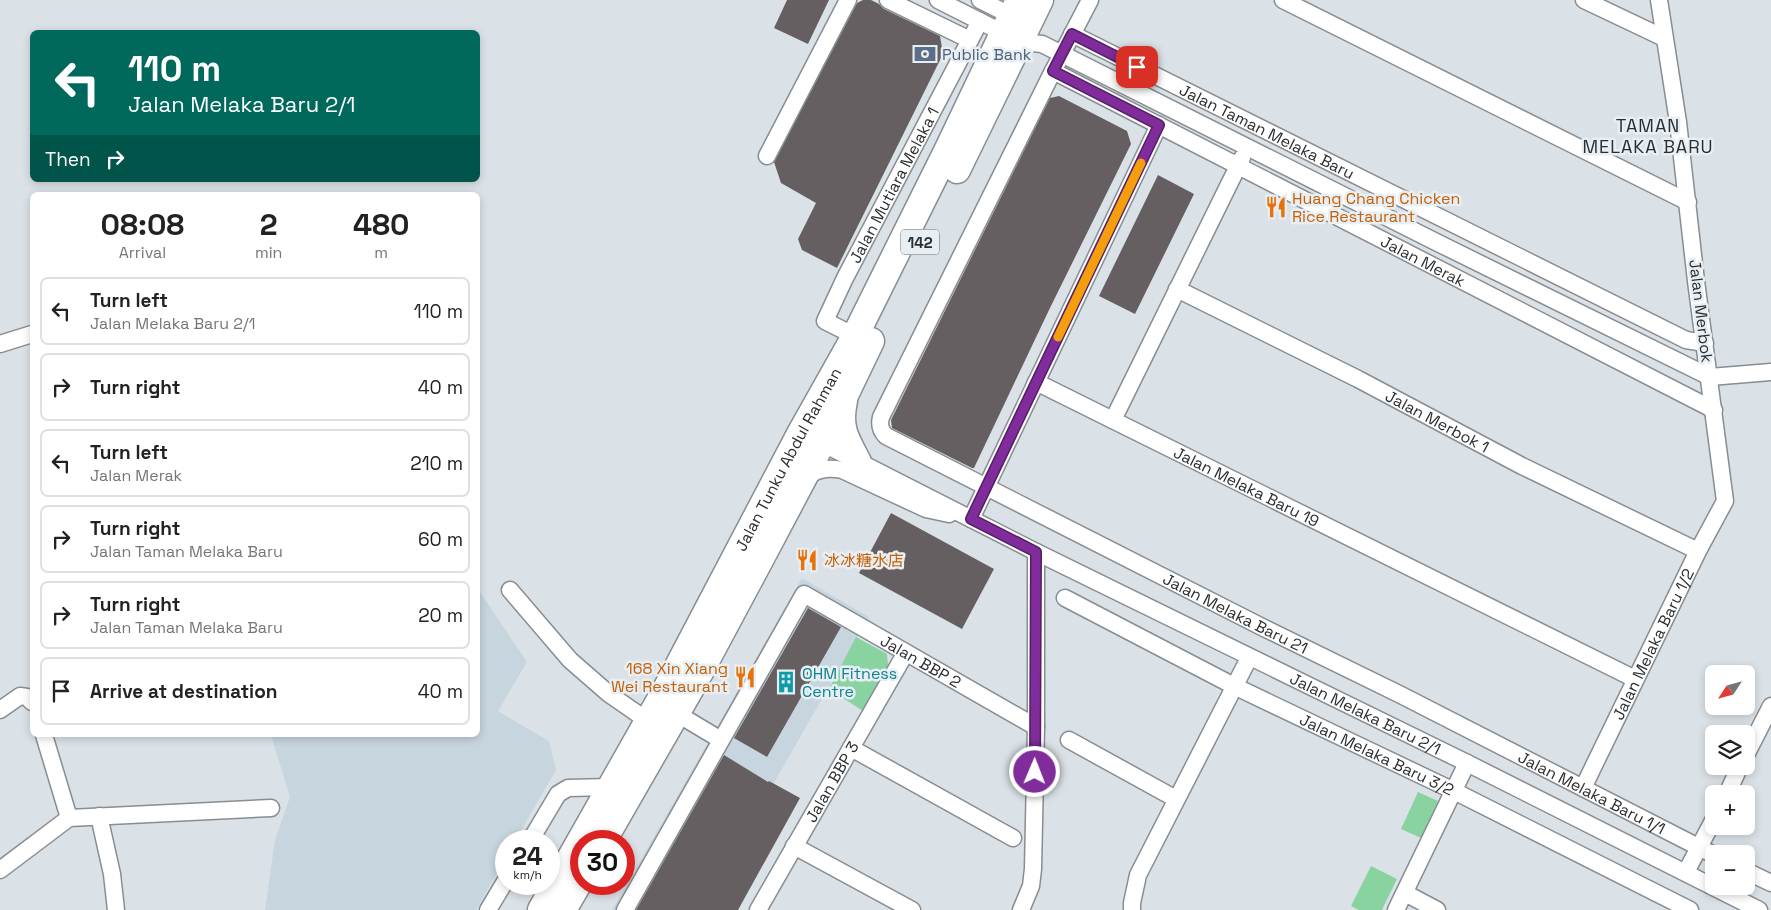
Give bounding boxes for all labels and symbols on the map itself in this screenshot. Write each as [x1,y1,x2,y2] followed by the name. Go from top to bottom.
[912,41,938,67] bank icon: Public Bank
[942,44,1032,65] place label: Public Bank
[1116,46,1158,88] pin
[1176,79,1358,184] street label: Jalan Taman Melaka Baru
[844,103,943,267] street label: Jalan Mutiara Melaka 1
[1582,114,1714,158] district label: TAMAN MELAKA BARU
[1292,188,1460,227] place label: Huang Chang Chicken Rice Restaurant
[1263,194,1289,220] restaurant icon: Huang Chang Chicken Rice Restaurant
[901,230,939,254] road number: 142
[1377,230,1469,291] street label: Jalan Merak
[1684,258,1718,364] street label: Jalan Merbok
[730,364,846,555] street label: Jalan Tunku Abdul Rahman
[1382,385,1493,457] street label: Jalan Merbok 1
[1170,441,1323,531] street label: Jalan Melaka Baru 19
[794,547,820,573] restaurant icon: 冰冰糖水店
[824,550,904,571] place label: 冰冰糖水店
[1607,565,1698,723] street label: Jalan Melaka Baru 1/2
[1159,568,1311,658] street label: Jalan Melaka Baru 21
[877,630,965,693] street label: Jalan BBP 2
[611,658,728,697] place label: 168 Xin Xiang Wei Restaurant
[802,663,897,702] place label: OHM Fitness Centre
[732,664,758,690] restaurant icon: 168 Xin Xiang Wei Restaurant
[1705,665,1755,715] north arrow
[1287,667,1445,759] street label: Jalan Melaka Baru 2/1
[773,669,799,695] building icon: OHM Fitness Centre
[1296,708,1458,800] street label: Jalan Melaka Baru 3/2
[800,737,863,826] street label: Jalan BBP 3
[1008,745,1060,797] position arrow
[1515,746,1669,839] street label: Jalan Melaka Baru 1/1
[570,830,635,895] speed limit sign: 30

